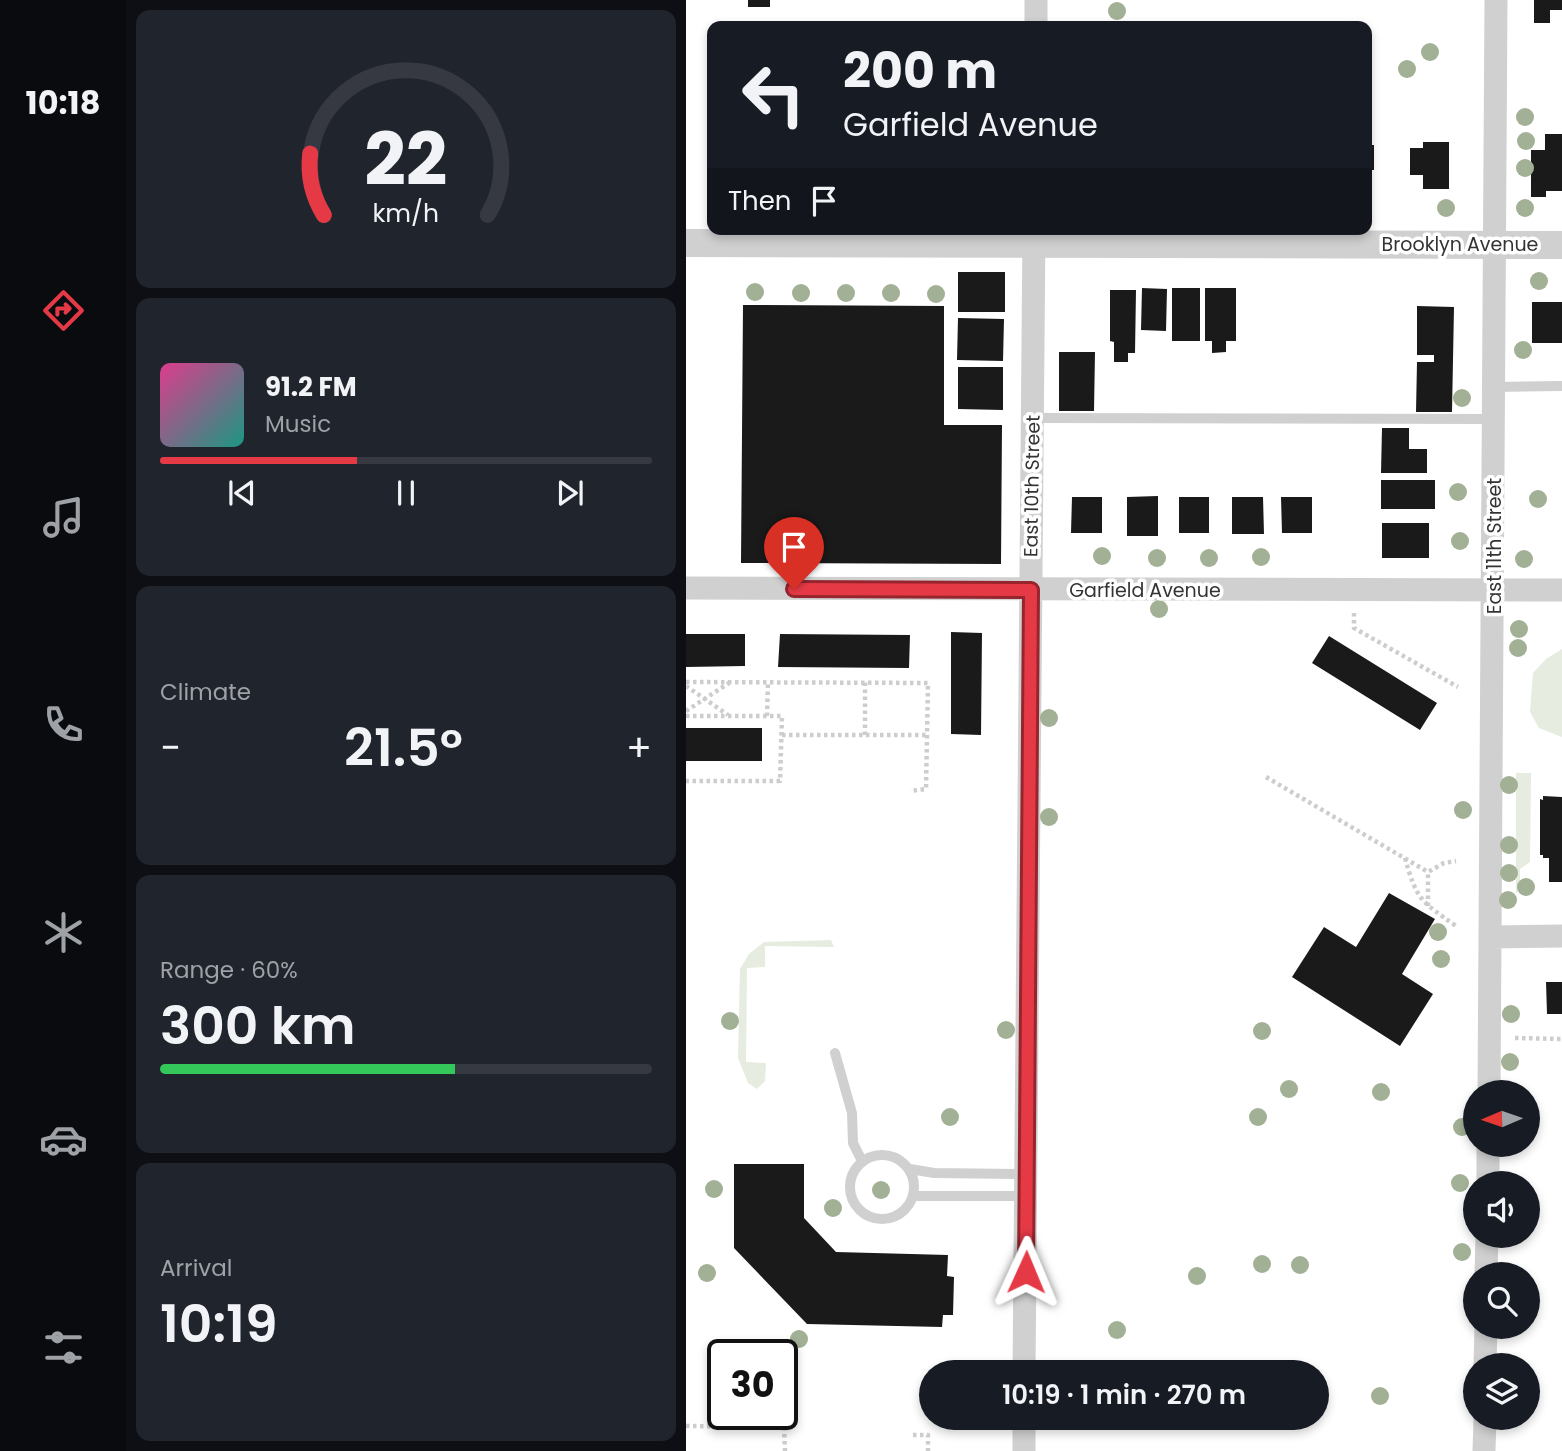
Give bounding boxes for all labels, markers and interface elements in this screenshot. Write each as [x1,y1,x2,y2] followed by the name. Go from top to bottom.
[843,37,997,105] text: 200 m
[728,49,819,140] icon: left
[26,80,100,125] text: 10:18
[843,102,1098,147] text: Garfield Avenue
[364,109,448,210] text: 22
[805,182,843,220] icon: arrive
[728,183,791,219] text: Then
[373,196,439,231] text: km/h
[1382,231,1538,258] street label: Brooklyn Avenue
[39,286,88,335] icon: directions
[265,369,357,405] text: 91.2 FM
[265,408,331,440] text: Music
[1017,415,1047,557] street label: East 10th Street
[223,474,261,512] icon: previous
[387,474,425,512] icon: pause
[551,474,589,512] icon: next
[1481,478,1508,614] street label: East 11th Street
[39,493,88,542] icon: music
[764,517,824,589] pin
[775,528,813,566] icon: arrive
[1069,577,1221,604] street label: Garfield Avenue
[160,676,251,708] text: Climate
[39,700,88,749] icon: phone
[344,711,463,784] text: 21.5°
[160,721,181,774] text: −
[626,721,652,774] text: +
[39,908,88,957] icon: climate
[160,954,298,986] text: Range · 60%
[160,989,356,1062] text: 300 km
[1463,1080,1540,1157] north arrow
[1463,1080,1540,1430] map controls
[39,1115,88,1164] icon: car
[1463,1171,1540,1248] button: sound
[989,1235,1063,1309] position arrow
[160,1252,232,1284] text: Arrival
[1463,1262,1540,1339] button: search
[160,1287,277,1360] text: 10:19
[39,1323,88,1372] icon: filters
[707,1339,798,1430] speed limit sign: 30
[1463,1353,1540,1430] button: layers
[1002,1377,1246,1413] text: 10:19 · 1 min · 270 m

